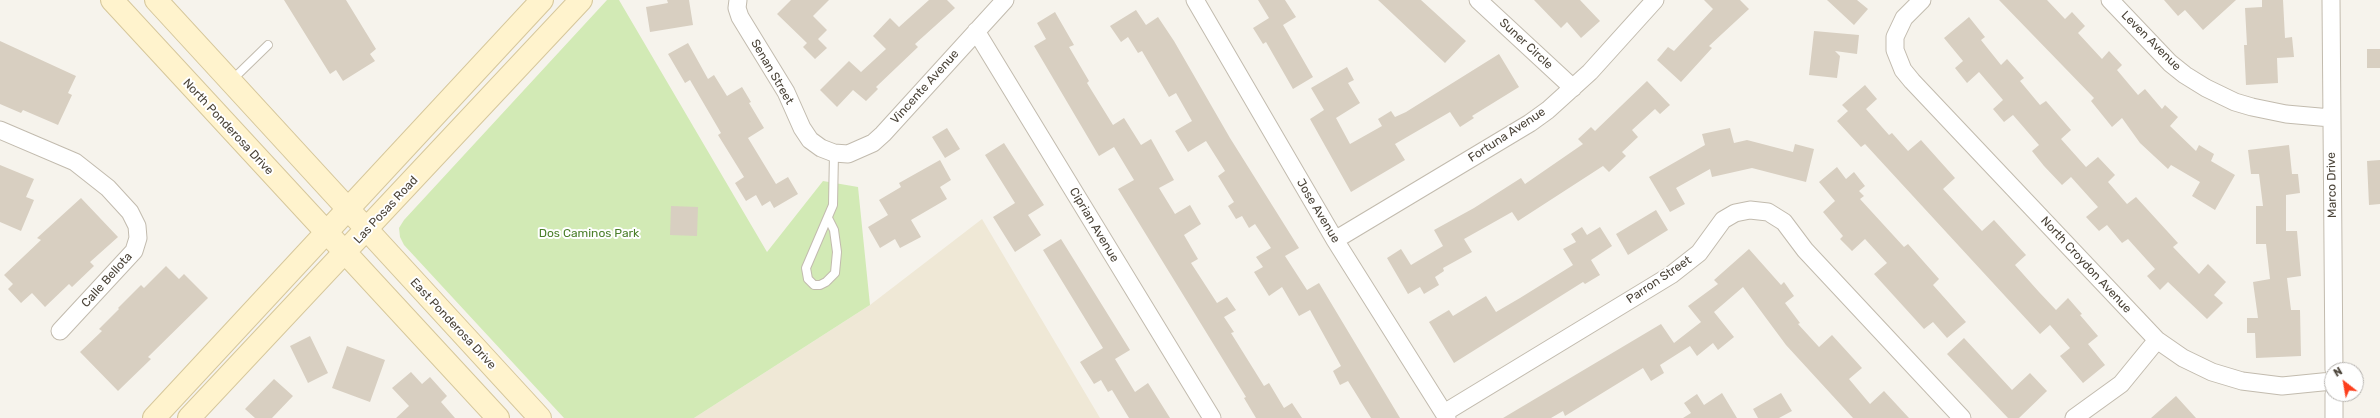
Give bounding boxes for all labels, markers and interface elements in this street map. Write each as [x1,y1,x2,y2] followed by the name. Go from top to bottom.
[2118,8,2184,74] street label: Leven Avenue
[1496,16,1556,72] street label: Suner Circle
[748,37,796,107] street label: Senan Street
[888,47,962,127] street label: Vincente Avenue
[180,76,276,178] street label: North Ponderosa Drive
[1466,105,1548,165] street label: Fortuna Avenue
[2324,152,2340,218] street label: Marco Drive
[351,173,421,247] street label: Las Posas Road
[1293,176,1343,246] street label: Jose Avenue
[1066,185,1122,265] street label: Ciprian Avenue
[2038,214,2134,316] street label: North Croydon Avenue
[539,227,639,241] park label: Dos Caminos Park
[79,250,135,310] street label: Calle Bellota
[1624,253,1694,307] street label: Parron Street
[407,276,499,372] street label: East Ponderosa Drive
[2324,362,2364,402] north arrow
[2331,365,2345,380] text: N

